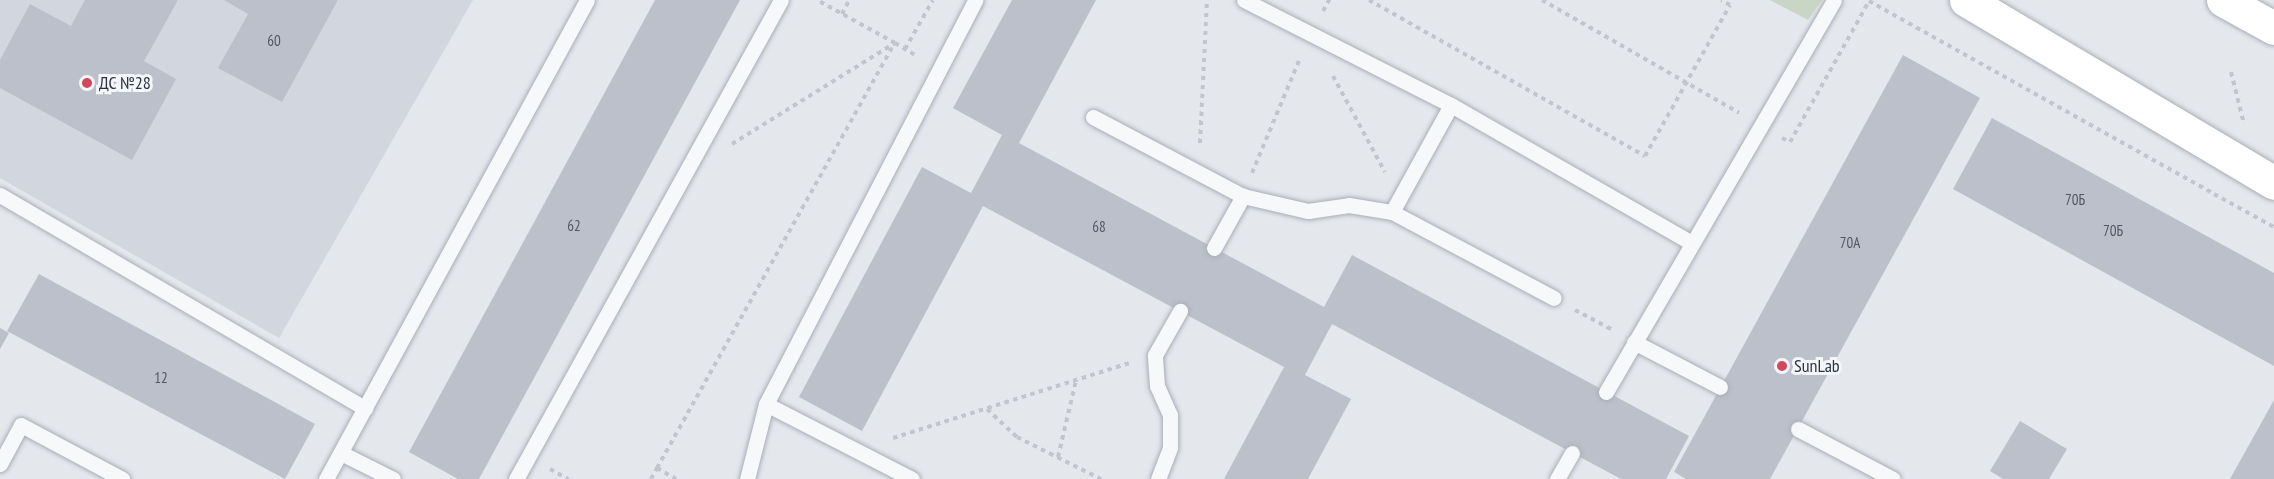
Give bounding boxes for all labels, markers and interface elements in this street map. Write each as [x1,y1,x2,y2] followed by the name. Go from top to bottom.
[267,32,281,50] house number: 60
[99,72,152,94] place label: ДС №28
[80,76,94,90] marker: ДС №28
[2065,191,2085,209] house number: 70Б
[567,217,581,235] house number: 62
[1092,218,1106,236] house number: 68
[2103,222,2123,240] house number: 70Б
[1840,234,1860,252] house number: 70А
[1794,355,1840,377] place label: SunLab
[1775,359,1789,373] marker: SunLab
[154,369,168,387] house number: 12

